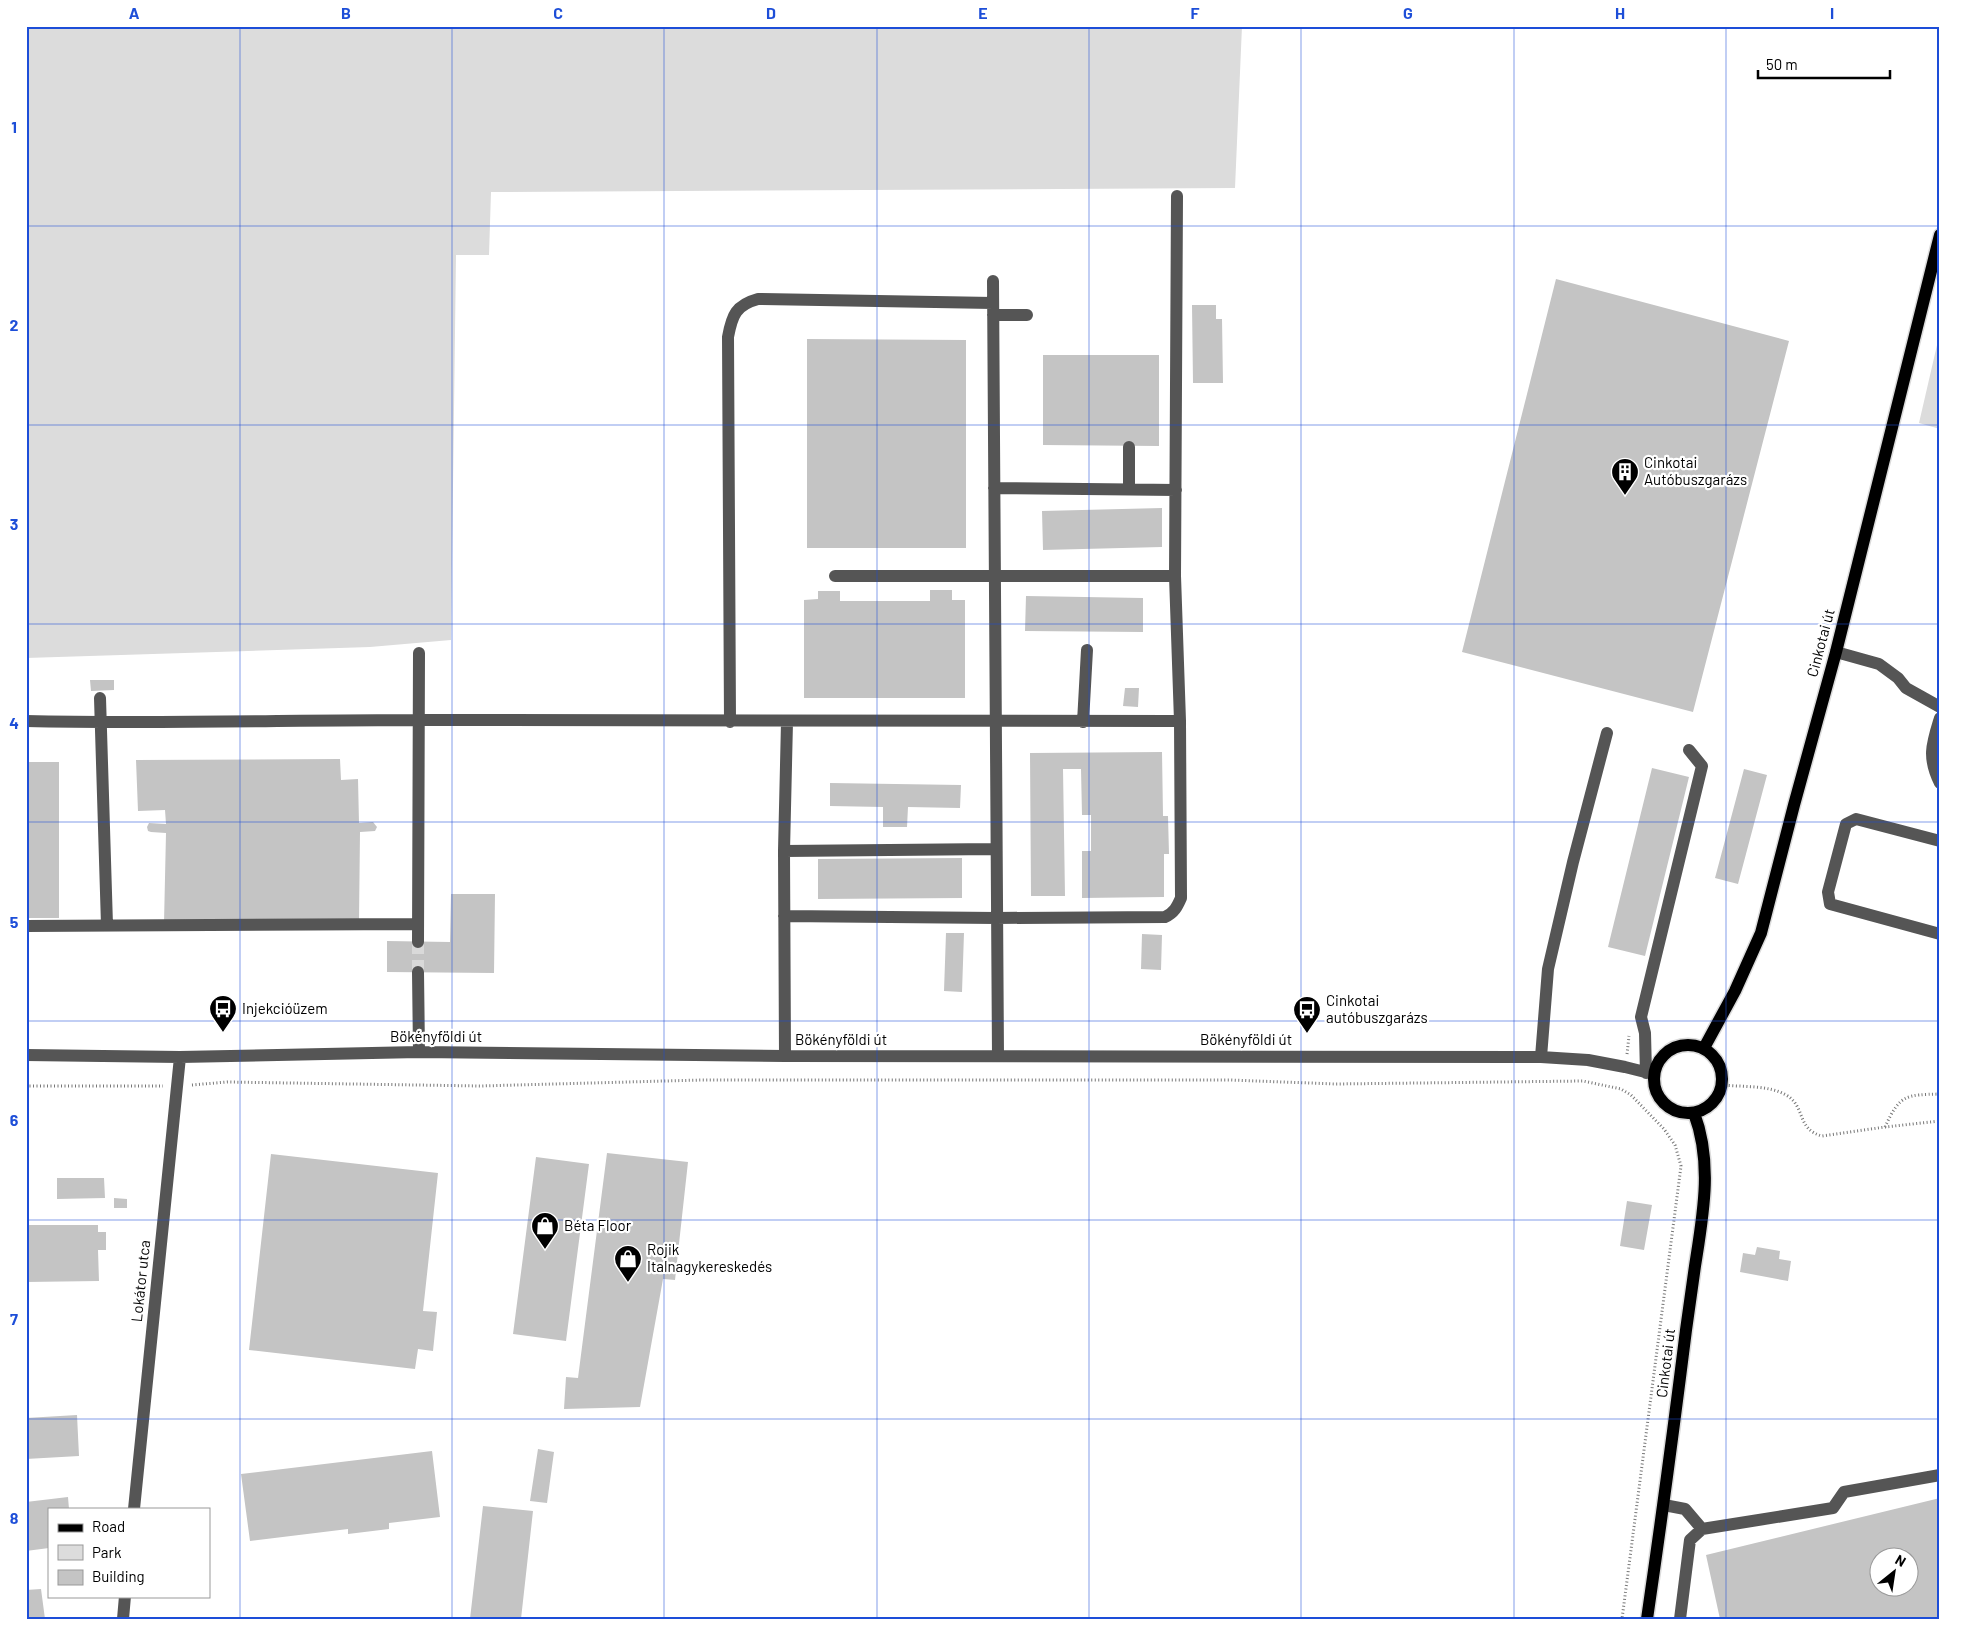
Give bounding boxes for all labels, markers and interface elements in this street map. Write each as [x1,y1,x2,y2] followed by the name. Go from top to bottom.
[129,3,140,22] text: A
[341,3,351,22] text: B
[553,3,563,22] text: C
[766,3,776,22] text: D
[978,3,988,22] text: E
[1191,3,1200,22] text: F
[1403,3,1413,22] text: G
[1615,3,1625,22] text: H
[1830,3,1834,22] text: I
[1758,48,1891,80] scale bar
[1766,55,1798,73] text: 50 m
[11,117,17,136] text: 1
[10,315,19,334] text: 2
[1644,453,1747,488] place label: Cinkotai Autóbuszgarázs
[1610,457,1640,496] building icon: Cinkotai Autóbuszgarázs
[10,514,18,533] text: 3
[1802,607,1838,679] street label: Cinkotai út
[9,713,19,732] text: 4
[10,912,19,931] text: 5
[1326,991,1428,1026] place label: Cinkotai autóbuszgarázs
[208,994,238,1033] bus stop icon: Injekcióüzem
[1292,995,1322,1034] bus stop icon: Cinkotai autóbuszgarázs
[242,999,328,1017] place label: Injekcióüzem
[390,1027,482,1045] street label: Bökényföldi út
[795,1030,887,1048] street label: Bökényföldi út
[1200,1030,1292,1048] street label: Bökényföldi út
[10,1110,19,1129] text: 6
[530,1211,560,1250] shop icon: Béta Floor
[564,1216,632,1234] place label: Béta Floor
[127,1239,153,1323] street label: Lokátor utca
[647,1240,772,1275] place label: Rojik Italnagykereskedés
[613,1244,643,1283] shop icon: Rojik Italnagykereskedés
[10,1309,18,1328] text: 7
[1652,1327,1678,1399] street label: Cinkotai út
[10,1508,19,1527] text: 8
[48,1508,210,1598] legend
[92,1517,125,1535] text: Road
[92,1543,122,1561] text: Park
[1868,1548,1918,1598] north arrow
[1892,1551,1909,1570] text: N
[92,1567,145,1585] text: Building

